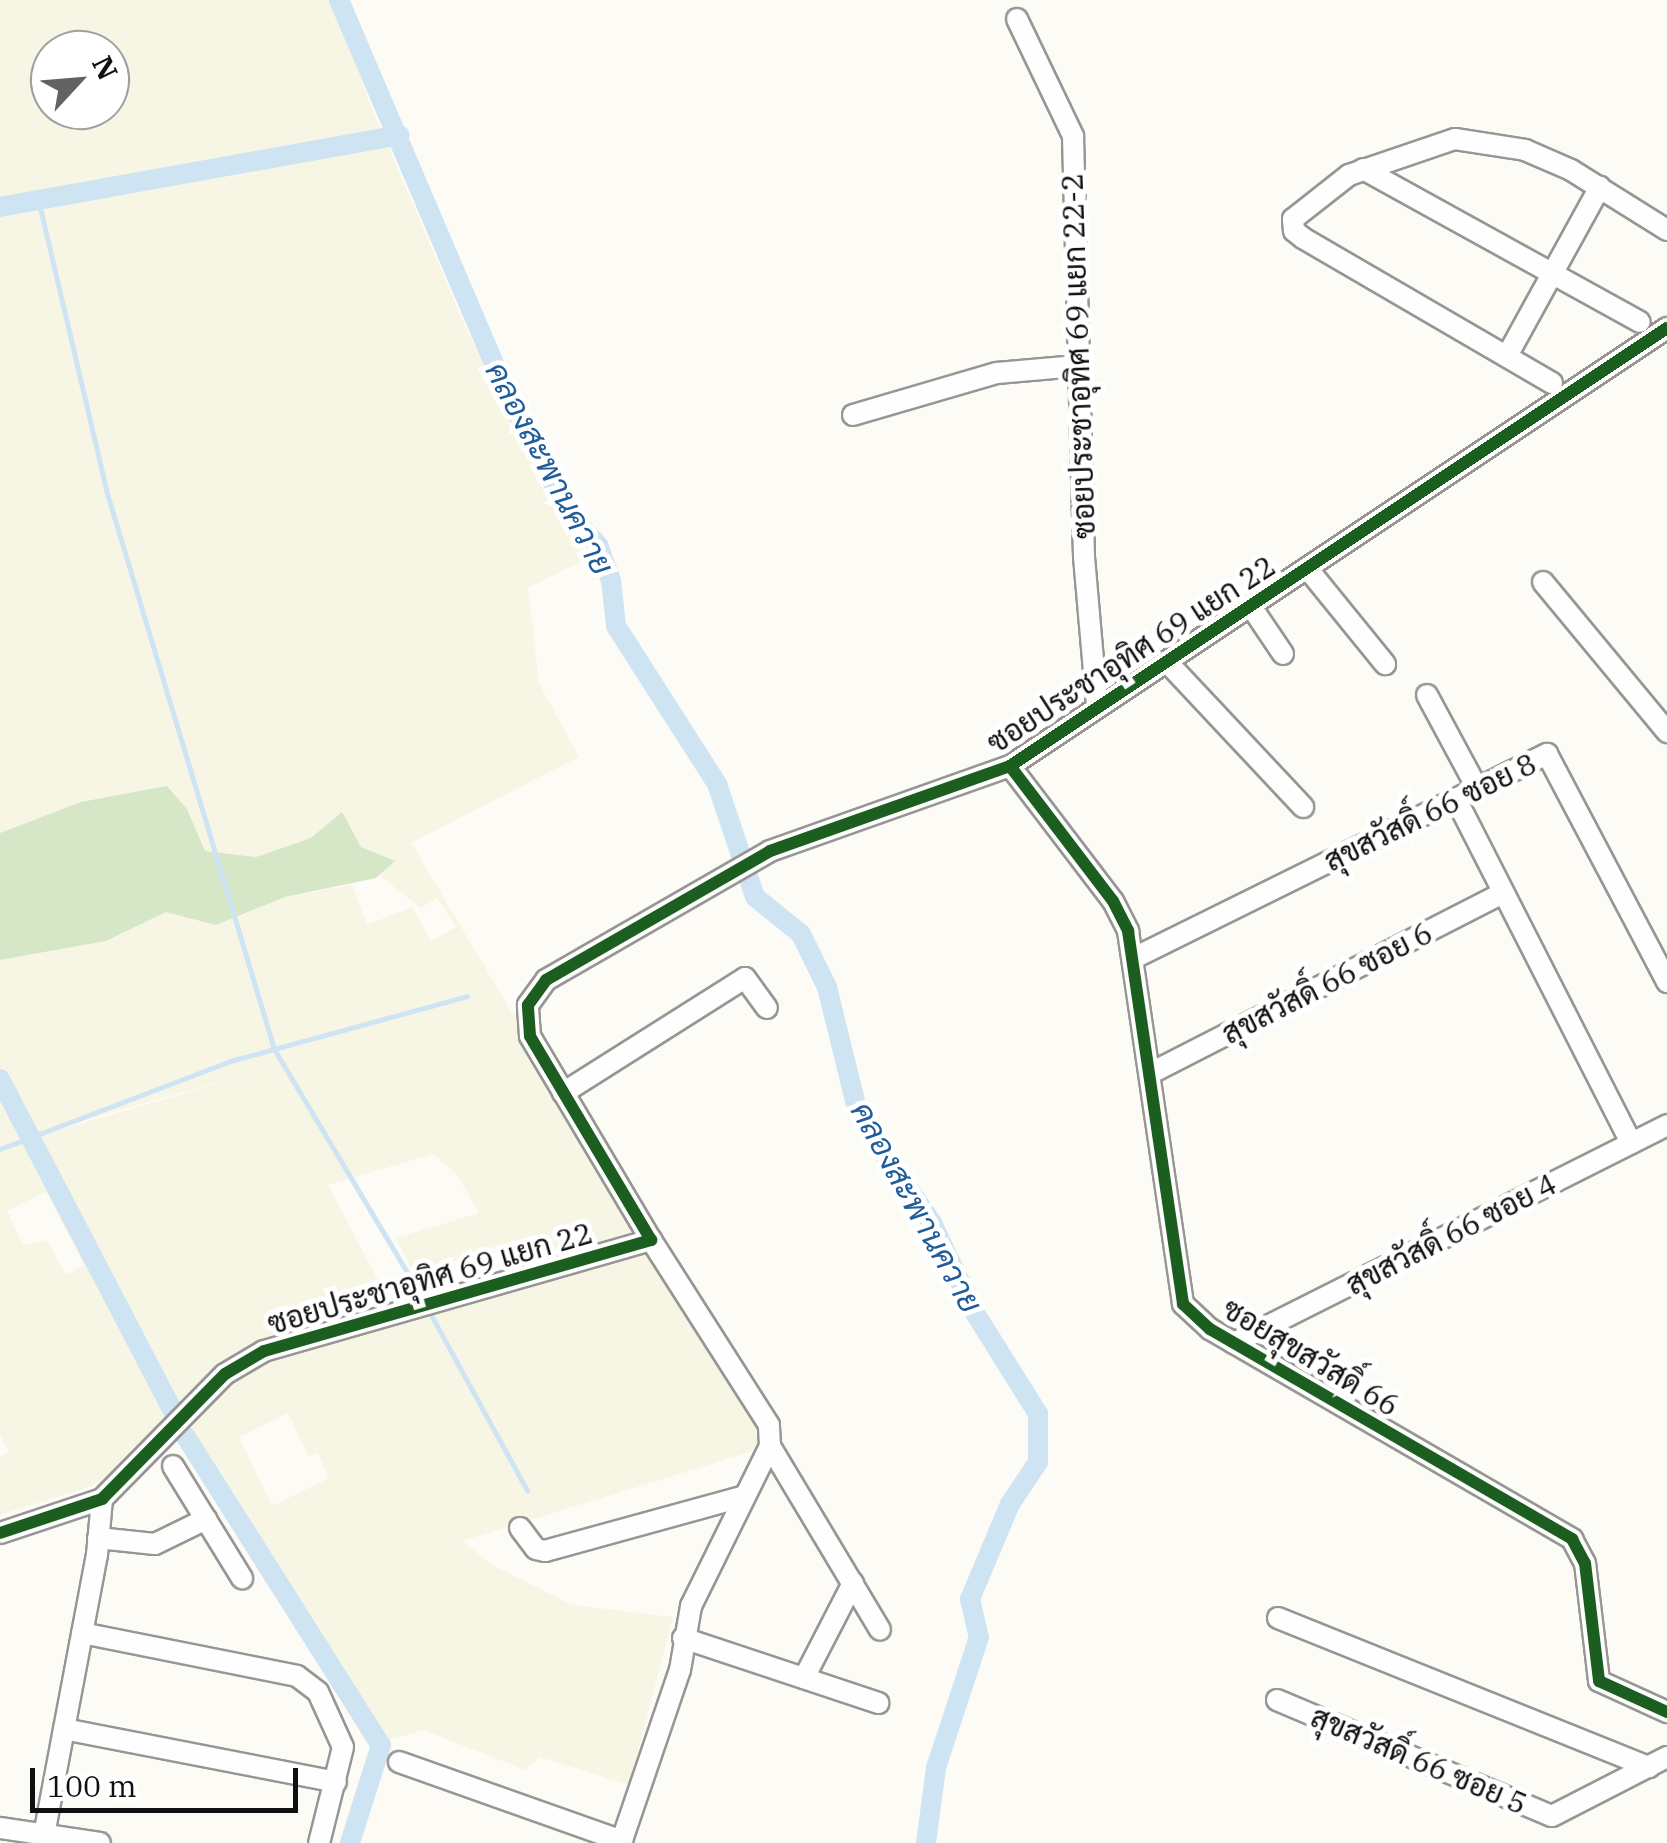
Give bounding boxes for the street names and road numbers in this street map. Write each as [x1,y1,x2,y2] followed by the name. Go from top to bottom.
[1054,172,1102,540] street label: ซอยประชาอุทิศ 69 แยก 22-2
[980,547,1282,761] street label: ซอยประชาอุทิศ 69 แยก 22
[1318,745,1542,879] street label: สุขสวัสดิ์ 66 ซอย 8
[1216,914,1438,1052] street label: สุขสวัสดิ์ 66 ซอย 6
[1340,1165,1562,1303] street label: สุขสวัสดิ์ 66 ซอย 4
[263,1214,597,1342] street label: ซอยประชาอุทิศ 69 แยก 22
[1216,1290,1406,1424] street label: ซอยสุขสวัสดิ์ 66
[1306,1698,1532,1822] street label: สุขสวัสดิ์ 66 ซอย 5

